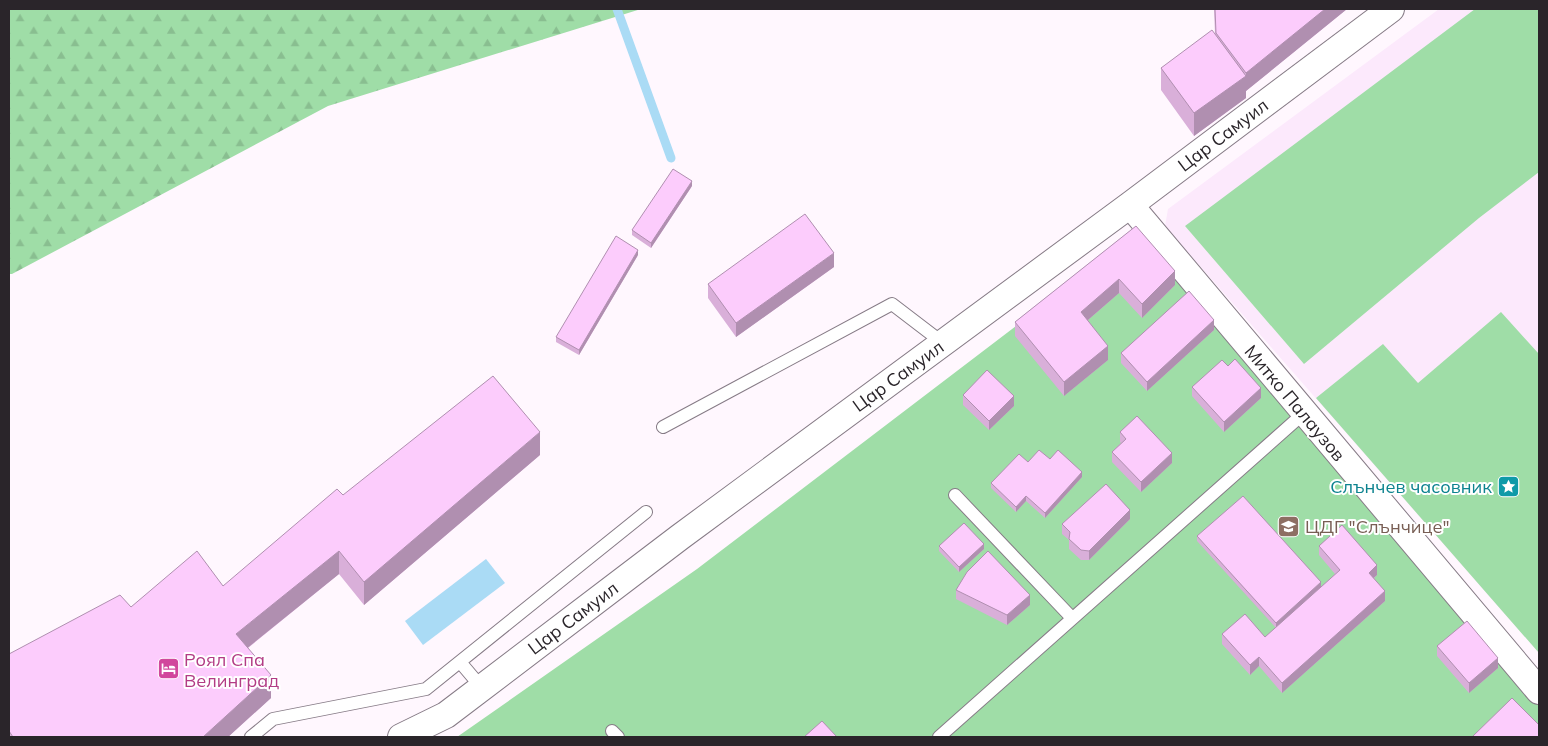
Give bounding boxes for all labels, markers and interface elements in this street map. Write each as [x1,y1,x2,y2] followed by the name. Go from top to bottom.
[1173,94,1273,176] street label: Цар Самуил
[848,335,948,417] street label: Цар Самуил
[1240,340,1350,466] street label: Митко Палаузов
[1496,474,1520,498] place icon: Слънчев часовник
[1330,475,1492,498] place label: Слънчев часовник
[1277,514,1301,538] school or university icon: ЦДГ "Слънчице"
[1305,515,1450,538] place label: ЦДГ "Слънчице"
[523,577,623,659] street label: Цар Самуил
[184,648,279,692] place label: Роял Спа Велинград
[156,657,180,681] hotel icon: Роял Спа Велинград

